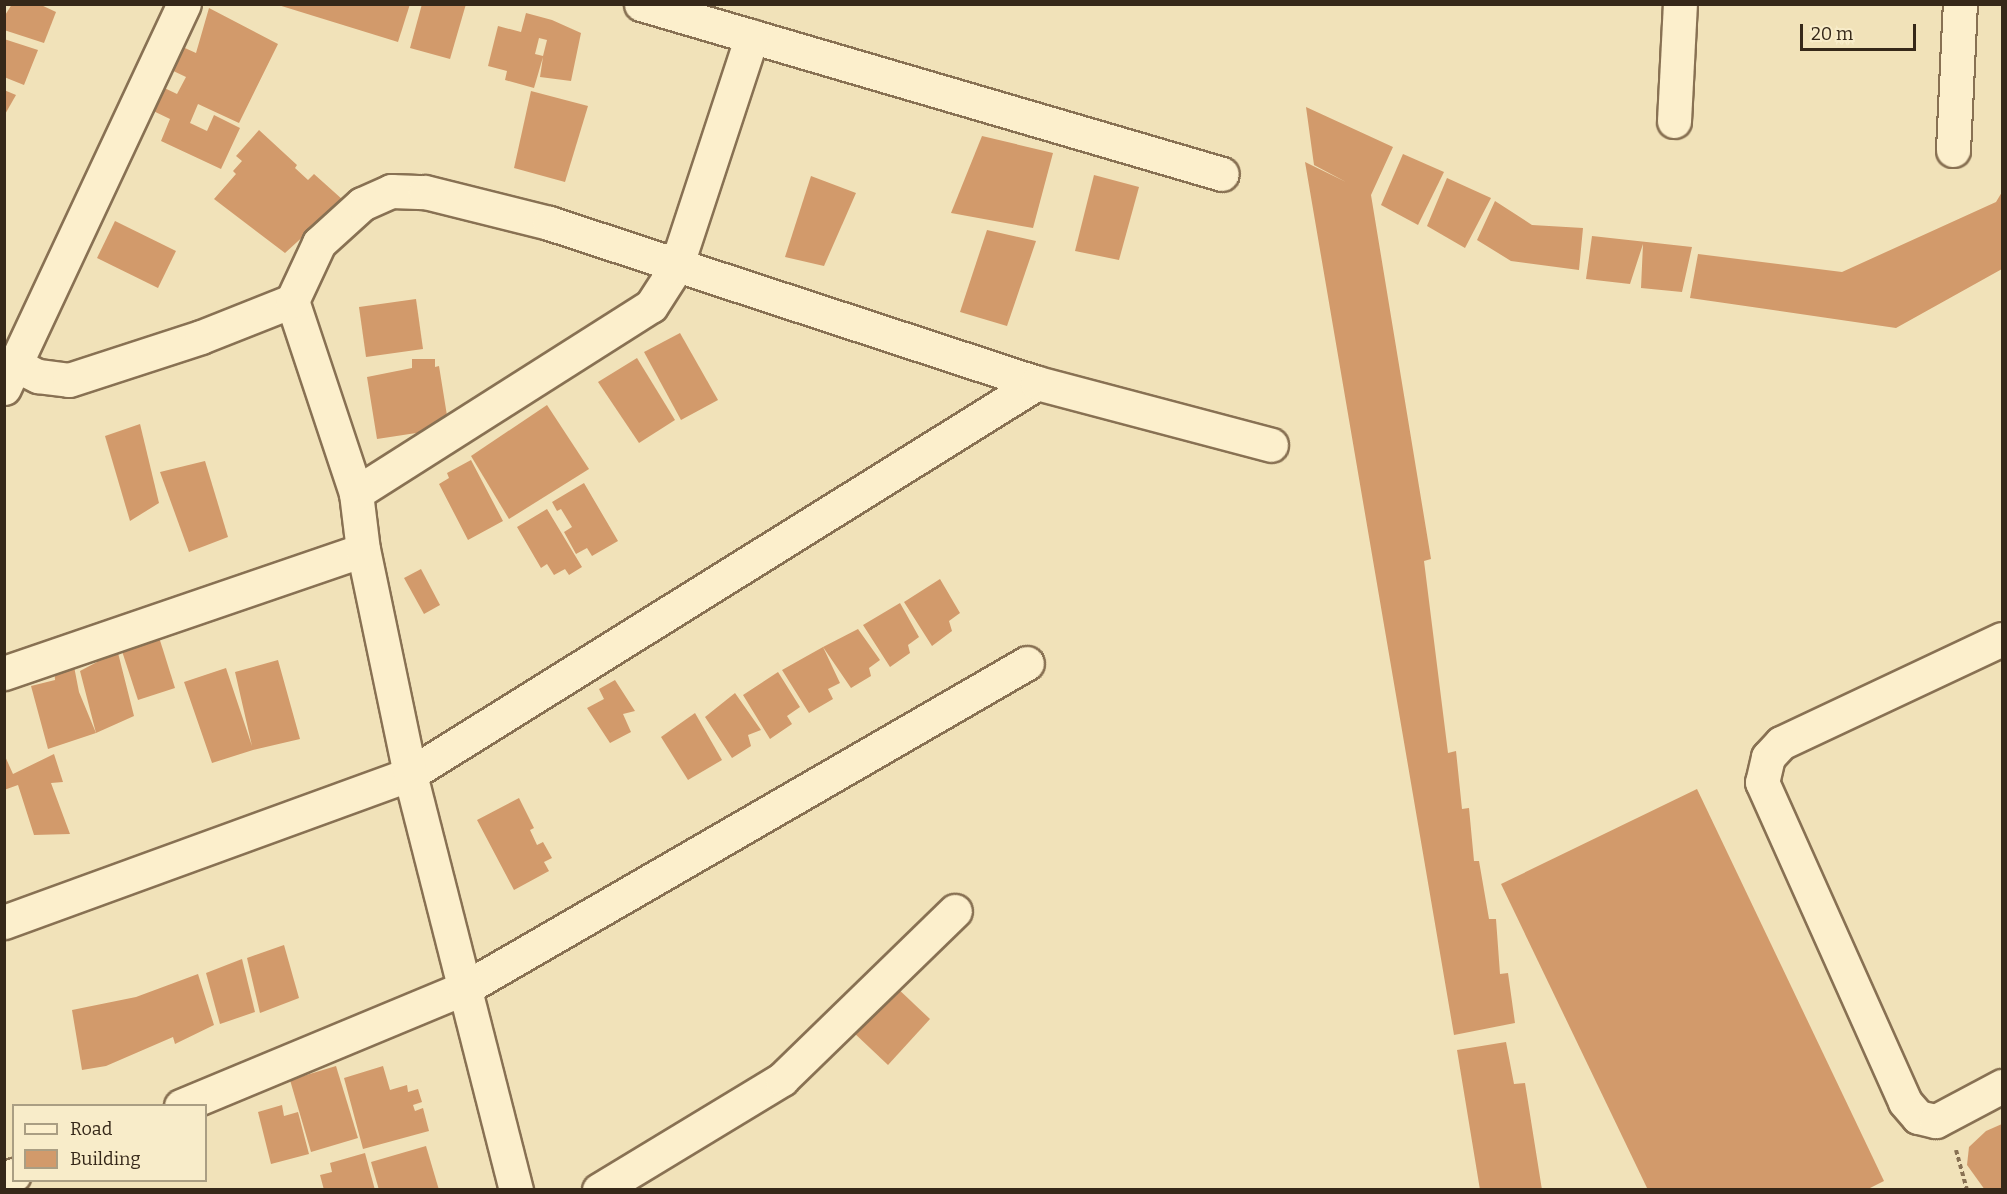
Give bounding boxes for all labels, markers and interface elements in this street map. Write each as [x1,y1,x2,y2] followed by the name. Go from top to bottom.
[1803,12,1918,50] scale bar
[1811,23,1853,45] text: 20 m
[12,1104,207,1182] legend
[70,1118,112,1140] text: Road
[70,1148,141,1170] text: Building

